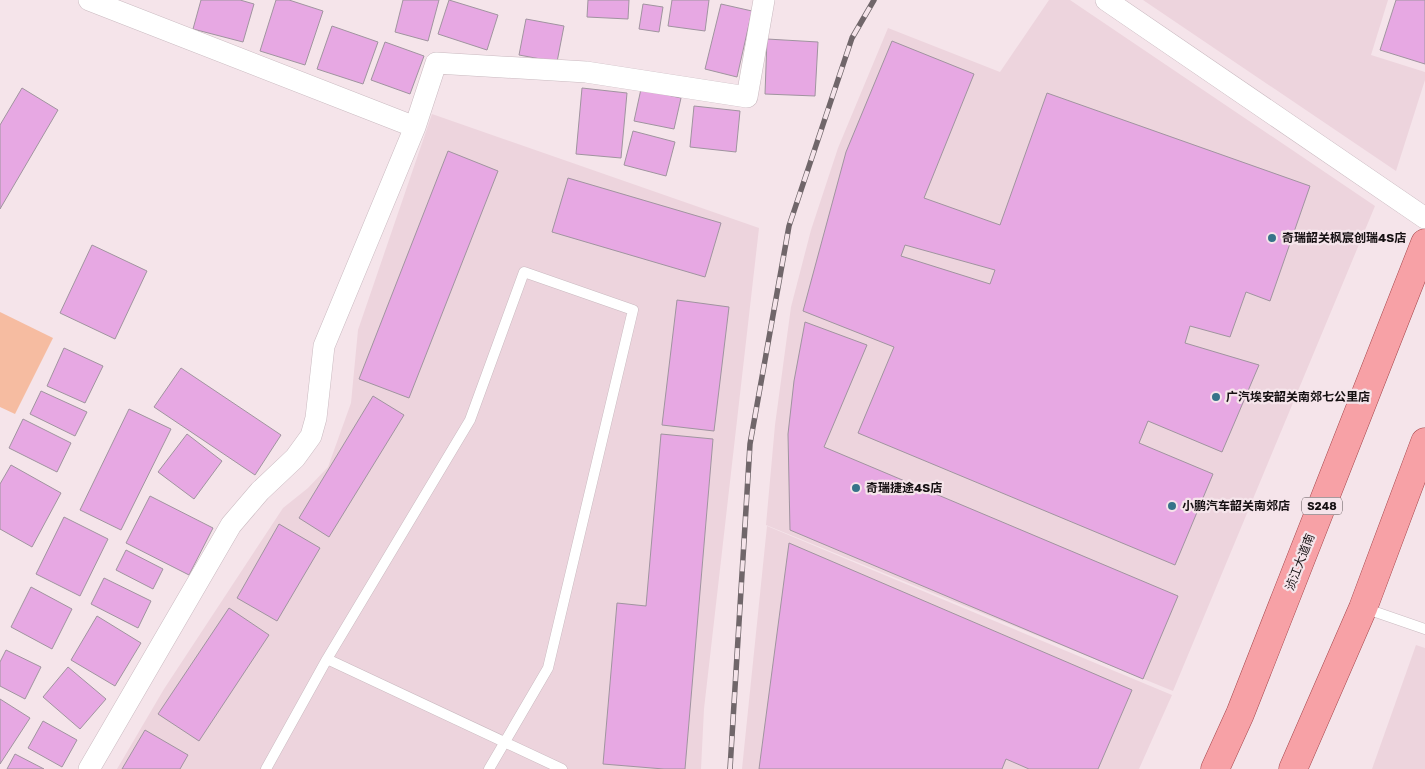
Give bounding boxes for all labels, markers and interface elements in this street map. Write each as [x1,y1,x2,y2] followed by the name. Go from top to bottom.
[1282,231,1406,245] place label: 奇瑞韶关枫宸创瑞4S店
[1266,232,1278,244] marker: 奇瑞韶关枫宸创瑞4S店
[1226,390,1370,404] place label: 广汽埃安韶关南郊七公里店
[1210,391,1222,403] marker: 广汽埃安韶关南郊七公里店
[866,481,942,495] place label: 奇瑞捷途4S店
[850,482,862,494] marker: 奇瑞捷途4S店
[1302,498,1342,514] road number: S248
[1182,499,1290,513] place label: 小鹏汽车韶关南郊店
[1166,500,1178,512] marker: 小鹏汽车韶关南郊店
[1283,531,1317,593] street label: 浈江大道南

